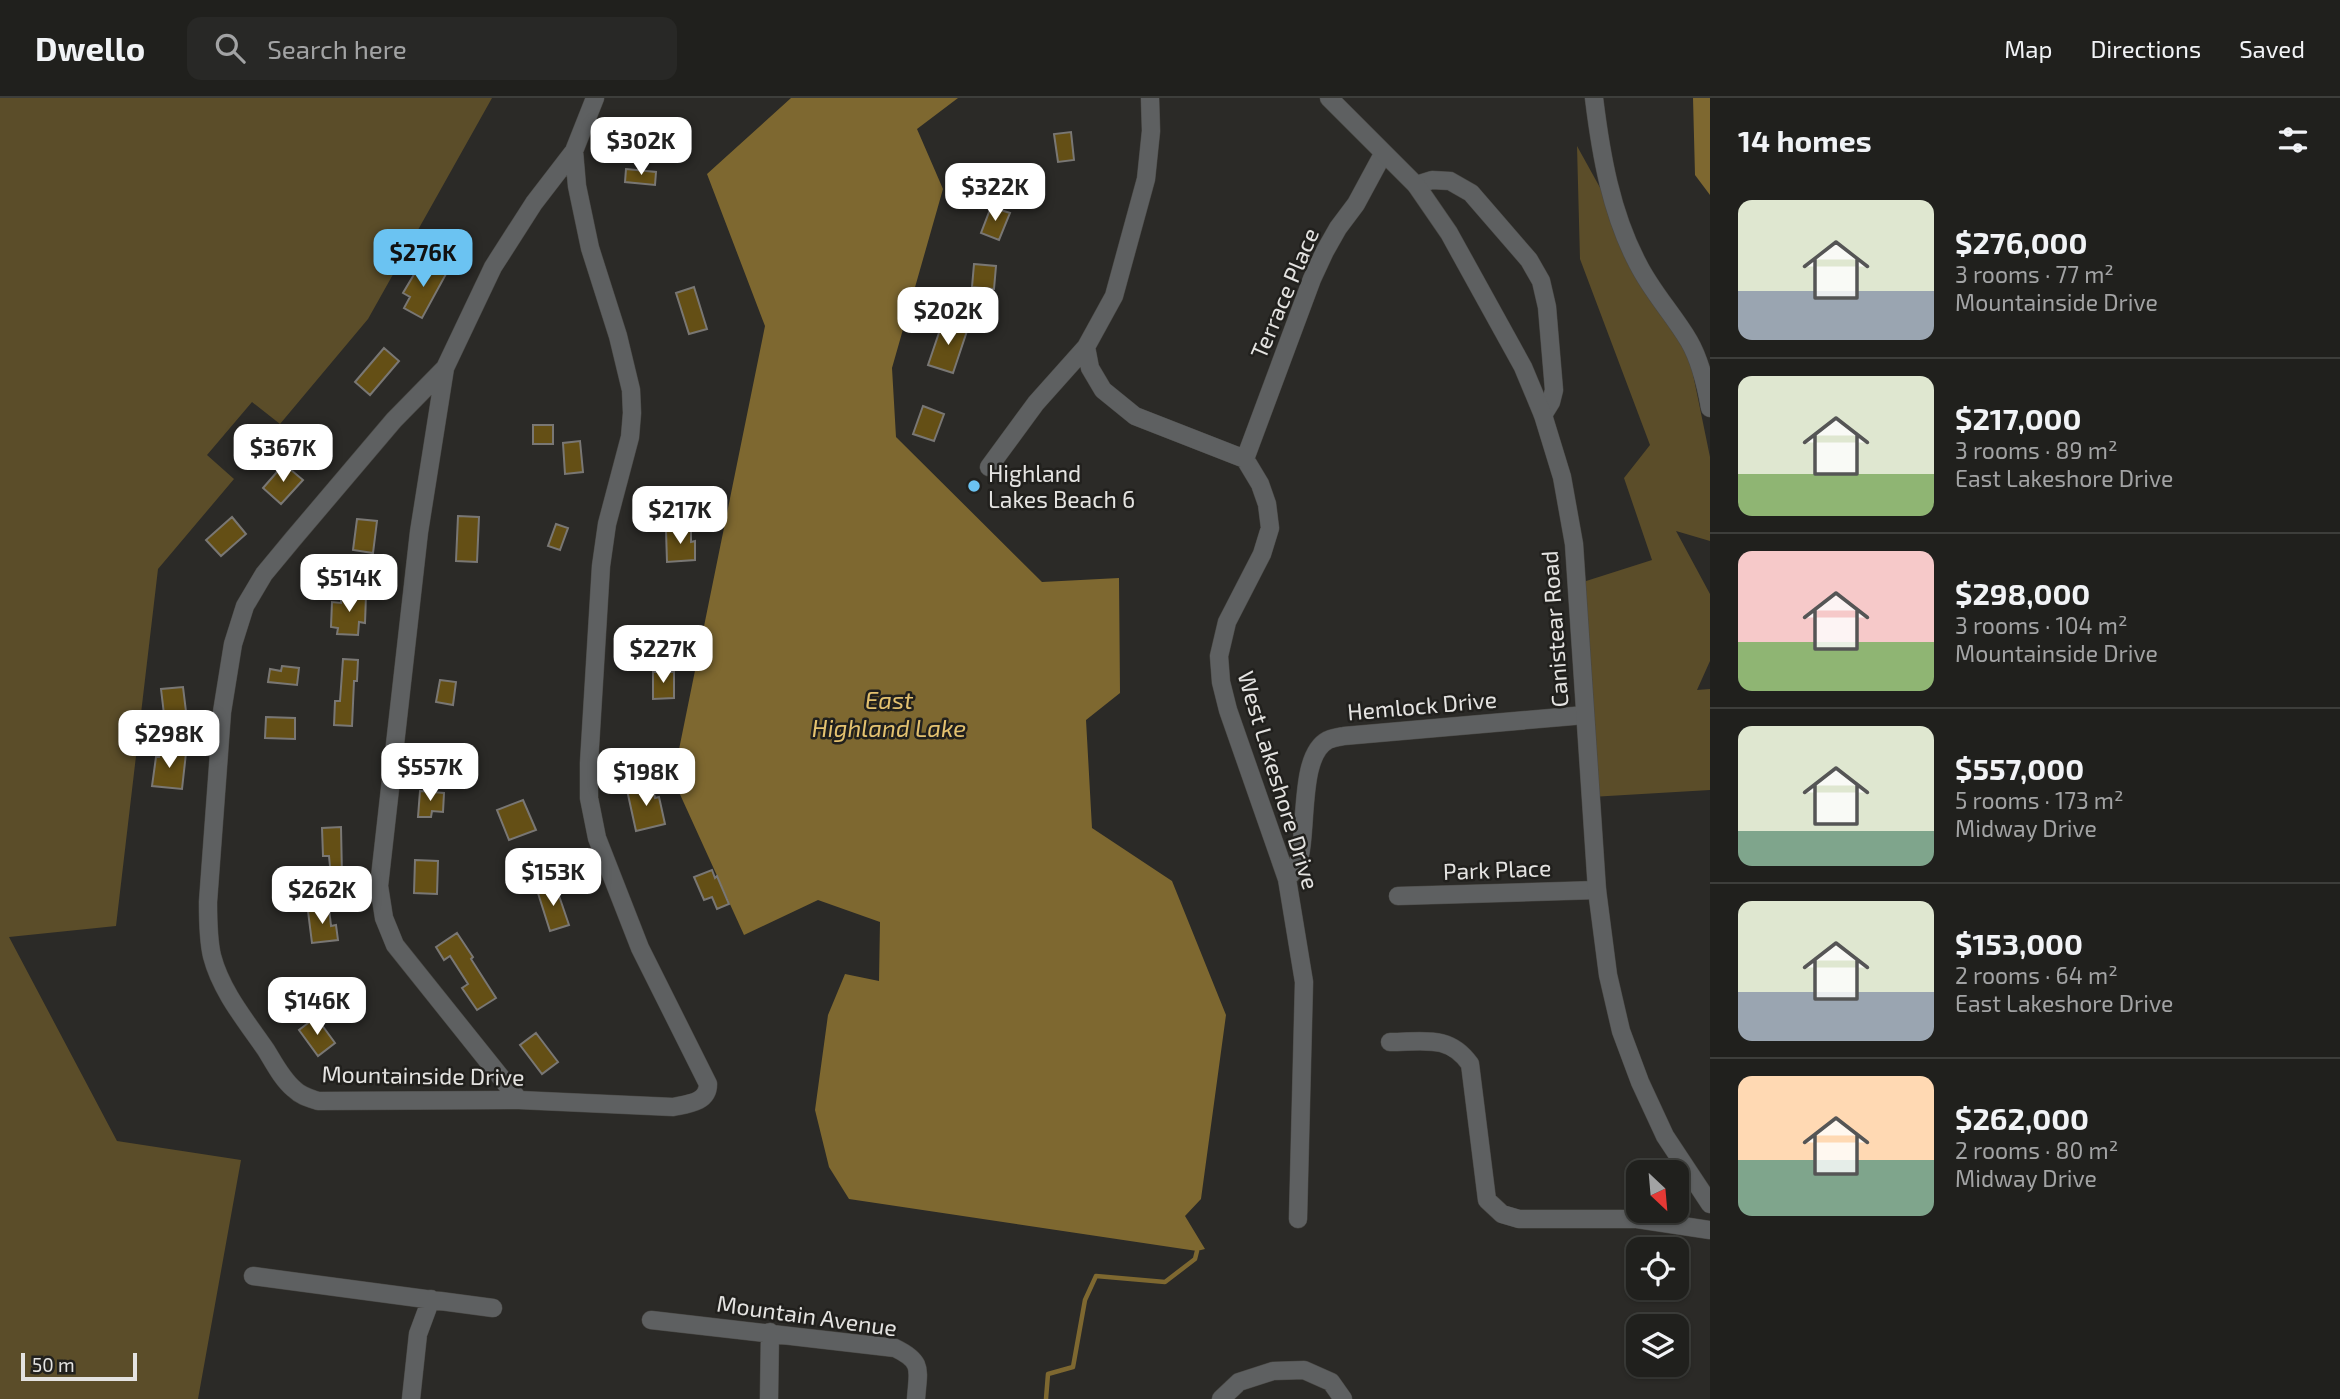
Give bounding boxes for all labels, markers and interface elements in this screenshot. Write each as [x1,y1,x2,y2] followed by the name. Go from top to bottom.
[187,17,677,80] search box
[35,28,145,68] text: Dwello
[211,29,249,67] icon: search
[267,33,407,64] text: Search here
[2004,34,2052,63] text: Map
[2090,34,2201,63] text: Directions
[2239,34,2305,63] text: Saved
[592,118,690,177] pin: $302K
[2274,121,2312,159] icon: filters
[1738,122,1872,158] text: 14 homes
[607,126,675,154] text: $302K
[946,164,1044,223] pin: $322K
[961,172,1029,200] text: $322K
[1244,223,1324,363] street label: Terrace Place
[1955,224,2087,260] text: $276,000
[1794,228,1878,312] icon: home
[374,230,472,289] pin: $276K
[390,238,457,266] text: $276K
[1955,260,2114,288] text: 3 rooms · 77 m²
[899,288,997,347] pin: $202K
[1955,288,2158,316] text: Mountainside Drive
[913,296,983,324] text: $202K
[1955,400,2081,436] text: $217,000
[1794,404,1878,488] icon: home
[234,424,332,484] pin: $367K
[250,433,316,461] text: $367K
[1955,436,2117,464] text: 3 rooms · 89 m²
[988,459,1135,513] place label: Highland Lakes Beach 6
[1955,464,2173,492] text: East Lakeshore Drive
[966,478,982,494] marker: Highland Lakes Beach 6
[631,486,729,546] pin: $217K
[648,495,712,523] text: $217K
[1535,550,1573,708] street label: Canistear Road
[300,554,398,614] pin: $514K
[316,563,382,591] text: $514K
[1955,575,2090,611] text: $298,000
[1794,579,1878,663] icon: home
[1955,611,2127,639] text: 3 rooms · 104 m²
[614,626,712,685] pin: $227K
[630,634,696,662] text: $227K
[1955,639,2158,667] text: Mountainside Drive
[1232,668,1326,892] street label: West Lakeshore Drive
[812,685,966,742] water label: East Highland Lake
[1346,685,1498,725] street label: Hemlock Drive
[120,710,218,770] pin: $298K
[134,719,204,747] text: $298K
[381,744,479,803] pin: $557K
[597,748,695,808] pin: $198K
[1955,750,2084,786] text: $557,000
[397,752,463,780] text: $557K
[1794,754,1878,838] icon: home
[613,757,679,785] text: $198K
[1955,786,2124,814] text: 5 rooms · 173 m²
[1955,814,2097,842] text: Midway Drive
[504,848,602,908] pin: $153K
[1442,853,1552,885] street label: Park Place
[521,857,585,885] text: $153K
[273,866,371,926] pin: $262K
[288,875,356,903] text: $262K
[1955,925,2083,961] text: $153,000
[1794,929,1878,1013] icon: home
[1955,961,2118,989] text: 2 rooms · 64 m²
[268,978,366,1037] pin: $146K
[284,986,350,1014] text: $146K
[1955,989,2173,1017] text: East Lakeshore Drive
[321,1059,525,1091] street label: Mountainside Drive
[1955,1100,2089,1136] text: $262,000
[1794,1104,1878,1188] icon: home
[1955,1136,2118,1164] text: 2 rooms · 80 m²
[1626,1160,1689,1223] north arrow
[1626,1160,1689,1377] map controls
[1955,1164,2097,1192] text: Midway Drive
[1626,1237,1689,1300] button: locate
[715,1288,899,1342] street label: Mountain Avenue
[1626,1314,1689,1377] button: layers
[21,1350,136,1382] scale bar
[32,1353,75,1376] text: 50 m

